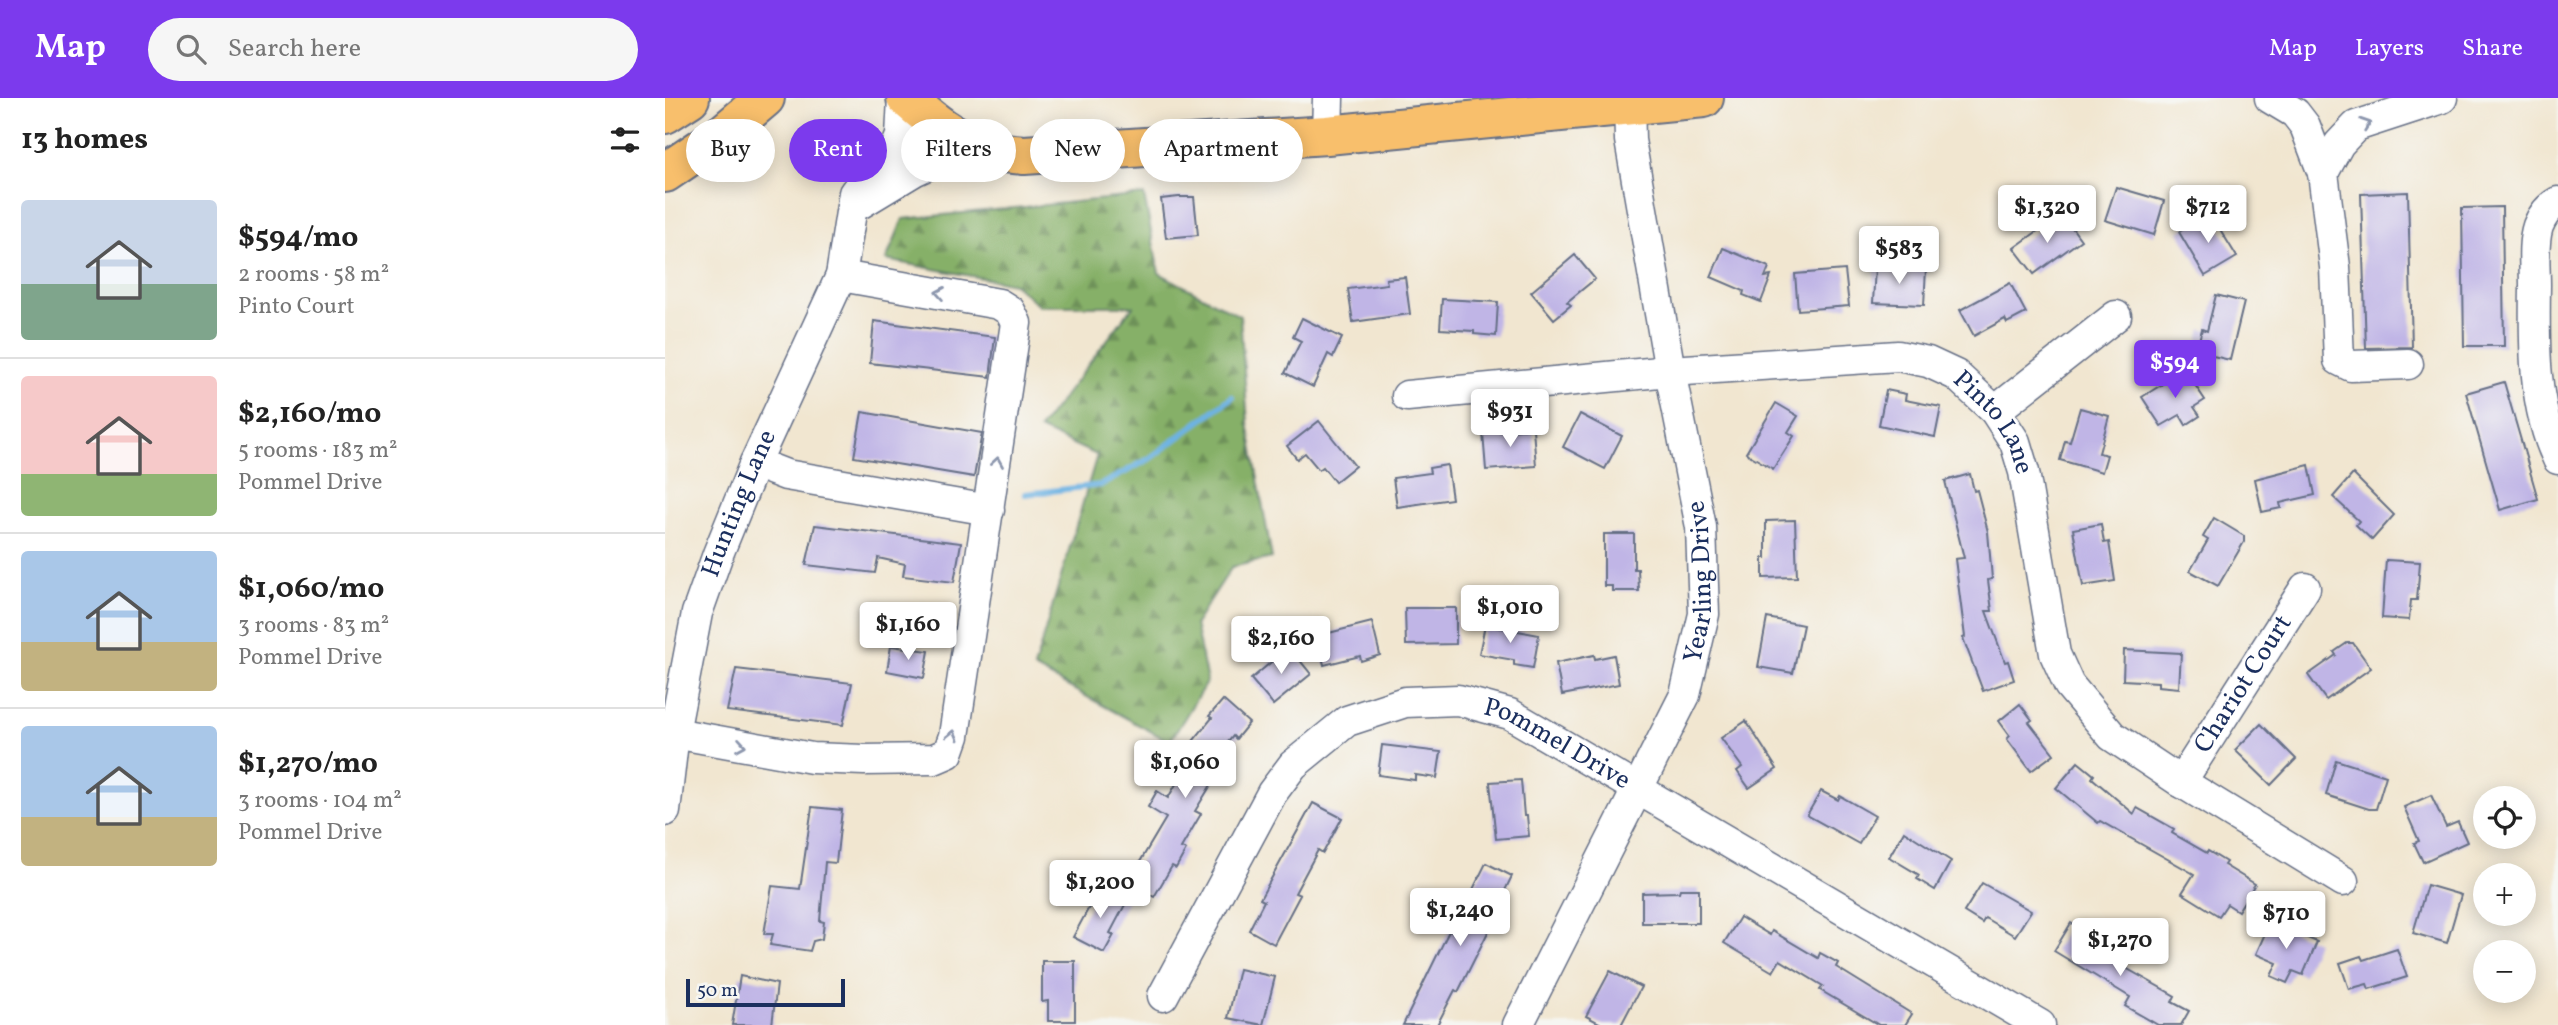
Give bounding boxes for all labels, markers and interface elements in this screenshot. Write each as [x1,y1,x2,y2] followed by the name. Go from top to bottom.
[148,18,638,81] search box
[35,26,106,72] text: Map
[172,30,210,68] icon: search
[228,31,361,67] text: Search here
[2269,32,2317,66] text: Map
[2355,32,2424,66] text: Layers
[2462,32,2523,66] text: Share
[2360,117,2372,132] one-way arrow
[21,119,148,161] text: 13 homes
[686,119,775,182] chip: Buy
[789,119,887,182] chip: Rent
[901,119,1016,182] chip: Filters
[1030,119,1125,182] chip: New
[1139,119,1303,182] chip: Apartment
[606,121,644,159] icon: filters
[1990,186,2104,245] pin: $1,320
[2167,186,2249,245] pin: $712
[2014,192,2080,224] text: $1,320
[2185,192,2231,224] text: $712
[238,217,359,259] text: $594/mo
[1858,226,1940,286] pin: $583
[77,228,161,312] icon: home
[1875,233,1923,265] text: $583
[238,259,389,291] text: 2 rooms · 58 m²
[934,286,945,301] one-way arrow
[238,291,355,323] text: Pinto Court
[2134,341,2216,400] pin: $594
[2150,347,2200,379] text: $594
[1945,362,2042,479] street label: Pinto Lane
[1469,390,1551,449] pin: $931
[238,393,381,435] text: $2,160/mo
[1487,396,1533,428] text: $931
[77,404,161,488] icon: home
[693,424,786,582] street label: Hunting Lane
[238,435,398,467] text: 5 rooms · 183 m²
[989,456,1004,468] one-way arrow
[238,467,382,499] text: Pommel Drive
[1675,497,1722,667] street label: Yearling Drive
[238,568,385,610] text: $1,060/mo
[77,579,161,663] icon: home
[1453,586,1567,645] pin: $1,010
[1477,592,1543,624] text: $1,010
[851,602,965,662] pin: $1,160
[2186,608,2301,760] street label: Chariot Court
[876,609,940,641] text: $1,160
[238,610,389,642] text: 3 rooms · 83 m²
[1224,616,1338,676] pin: $2,160
[1247,623,1315,655] text: $2,160
[238,642,382,674] text: Pommel Drive
[1480,690,1637,799] street label: Pommel Drive
[945,729,959,741] one-way arrow
[735,737,747,752] one-way arrow
[1128,740,1242,800] pin: $1,060
[238,743,378,785] text: $1,270/mo
[1150,747,1220,779] text: $1,060
[77,754,161,838] icon: home
[238,785,402,817] text: 3 rooms · 104 m²
[2473,786,2536,1003] map controls
[2473,786,2536,849] button: locate
[238,817,382,849] text: Pommel Drive
[1043,860,1157,920] pin: $1,200
[2473,863,2536,926] button: +
[1065,867,1135,899] text: $1,200
[1403,888,1517,948] pin: $1,240
[2245,892,2327,951] pin: $710
[1426,895,1494,927] text: $1,240
[2262,898,2310,930] text: $710
[2063,918,2177,978] pin: $1,270
[2088,925,2152,957] text: $1,270
[2473,940,2536,1003] button: −
[686,976,845,1008] scale bar
[697,978,738,1004] text: 50 m

